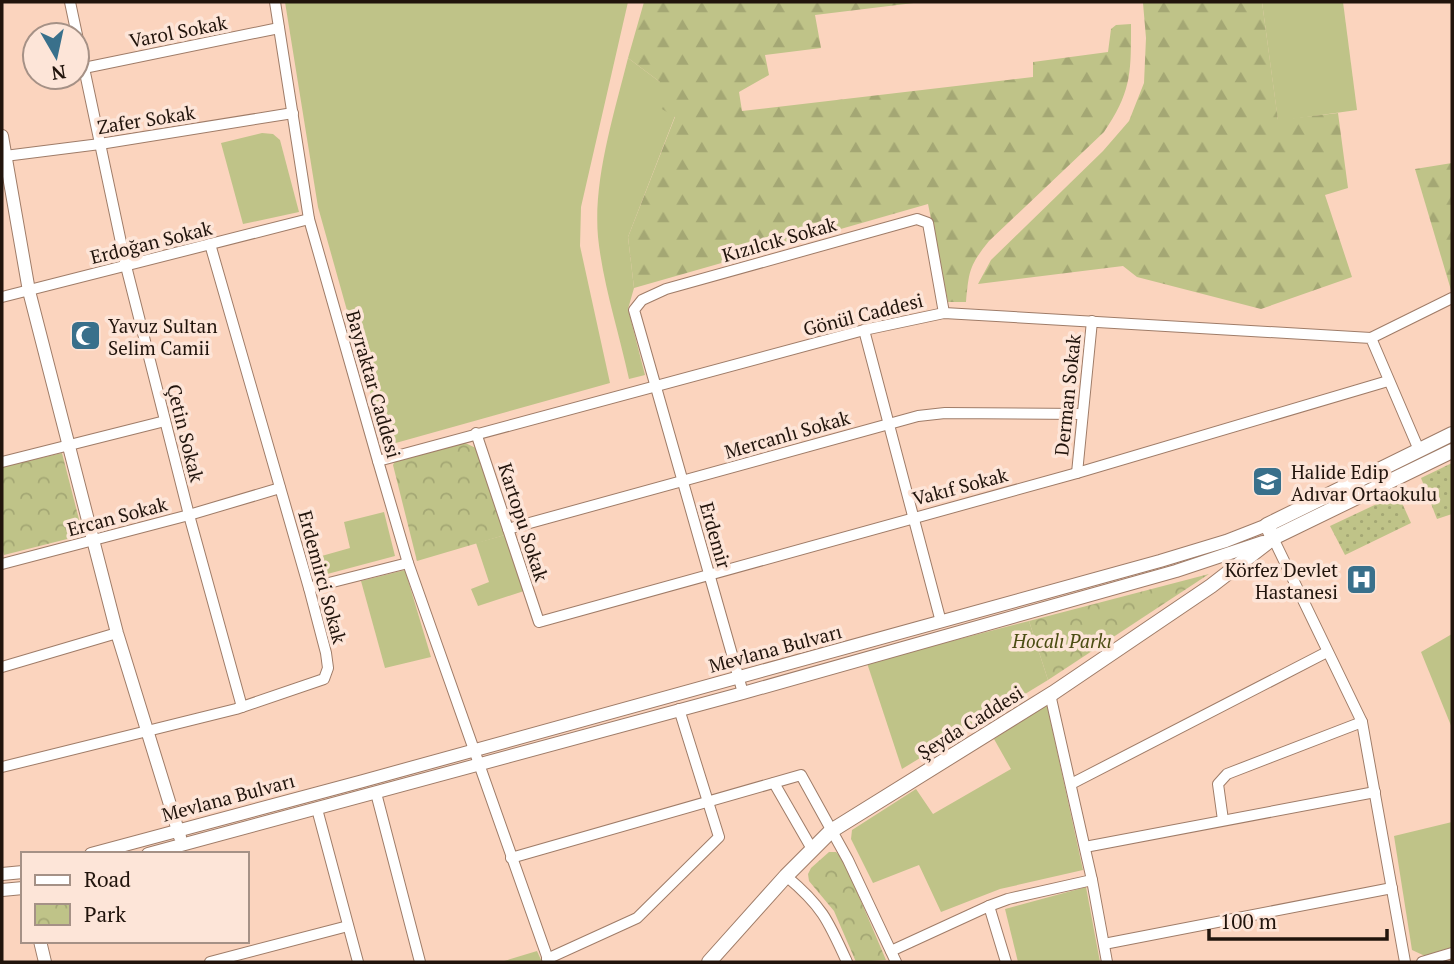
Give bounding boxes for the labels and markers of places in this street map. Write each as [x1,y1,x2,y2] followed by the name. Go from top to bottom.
[108,313,217,360] place label: Yavuz Sultan Selim Camii
[68,319,102,353] mosque icon: Yavuz Sultan Selim Camii
[1291,459,1437,506] place label: Halide Edip Adıvar Ortaokulu
[1251,465,1285,499] school or university icon: Halide Edip Adıvar Ortaokulu
[1225,557,1338,604] place label: Körfez Devlet Hastanesi
[1344,563,1378,597] hospital icon: Körfez Devlet Hastanesi

